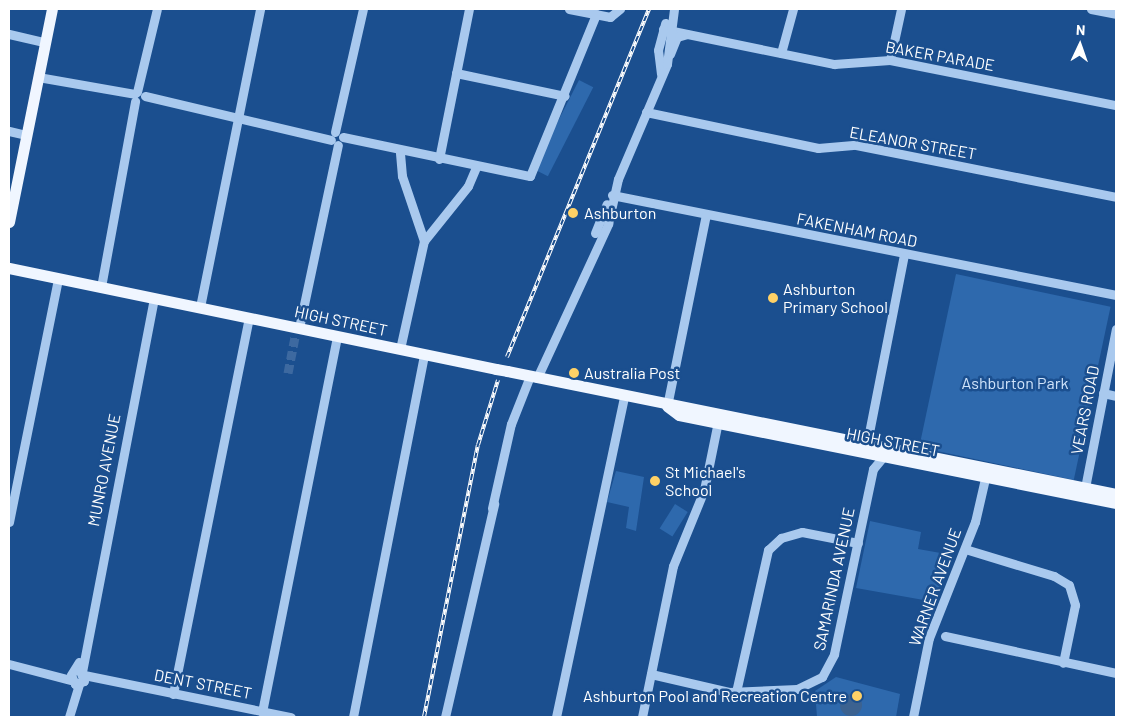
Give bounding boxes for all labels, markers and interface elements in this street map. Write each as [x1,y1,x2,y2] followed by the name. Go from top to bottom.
[1055,20,1105,70] north arrow
[1076,21,1086,38] text: N
[884,37,996,75] street label: BAKER PARADE
[848,122,978,164] street label: ELEANOR STREET
[584,203,656,223] place label: Ashburton
[566,206,580,220] marker: Ashburton
[795,209,919,251] street label: FAKENHAM ROAD
[783,279,888,317] place label: Ashburton Primary School
[767,292,779,304] marker: Ashburton Primary School
[293,302,389,340] street label: HIGH STREET
[584,363,680,383] place label: Australia Post
[1067,364,1103,456] street label: VEARS ROAD
[568,367,580,379] marker: Australia Post
[962,373,1068,393] park label: Ashburton Park
[84,412,124,528] street label: MUNRO AVENUE
[845,424,941,460] street label: HIGH STREET
[665,462,746,500] place label: St Michael's School
[649,475,661,487] marker: St Michael's School
[809,506,859,652] street label: SAMARINDA AVENUE
[905,525,965,649] street label: WARNER AVENUE
[153,665,253,703] street label: DENT STREET
[583,686,847,706] place label: Ashburton Pool and Recreation Centre
[851,690,863,702] marker: Ashburton Pool and Recreation Centre

